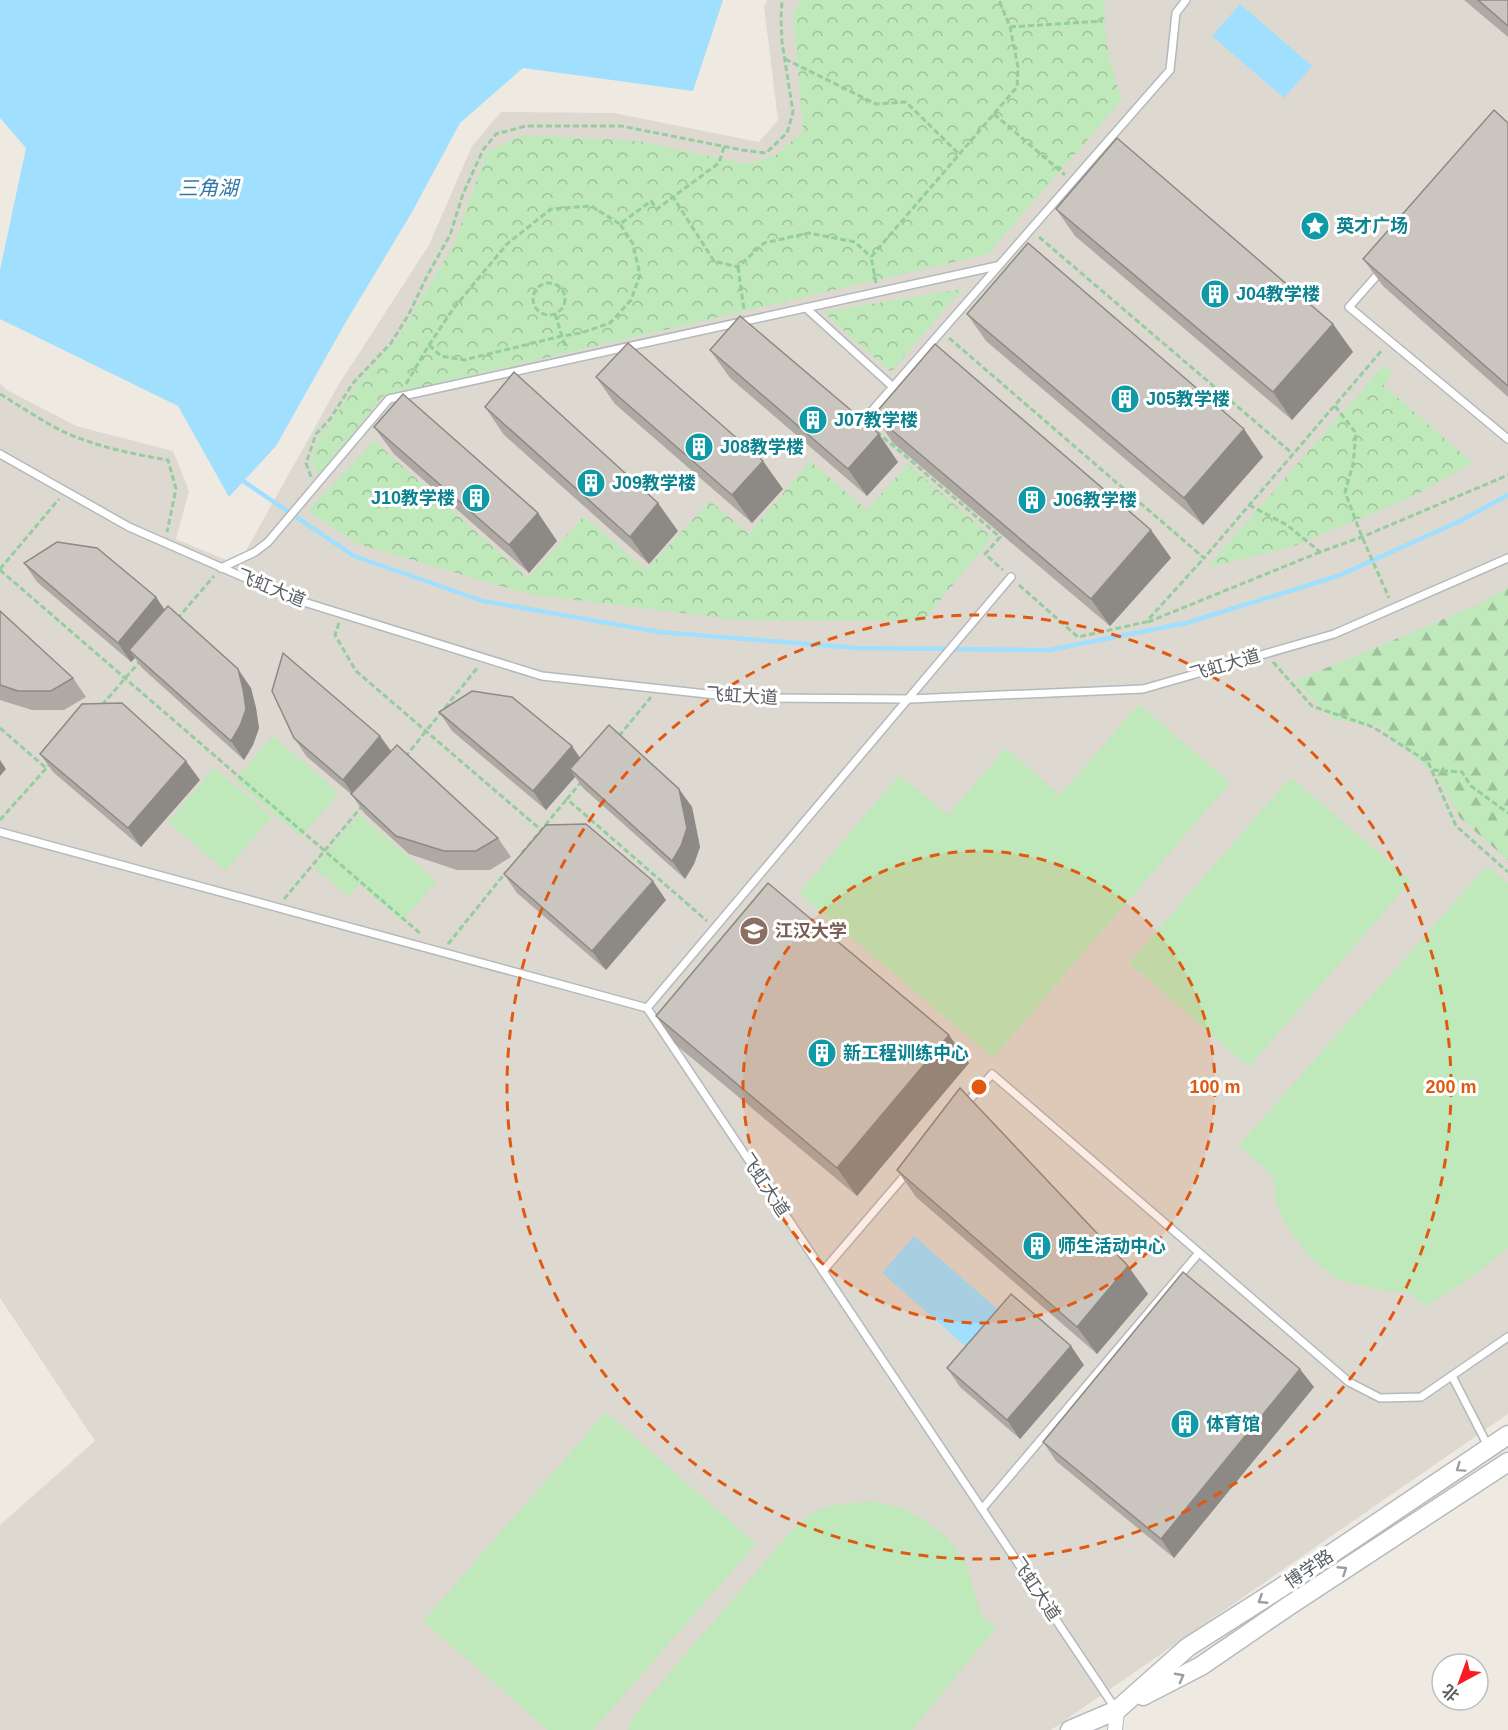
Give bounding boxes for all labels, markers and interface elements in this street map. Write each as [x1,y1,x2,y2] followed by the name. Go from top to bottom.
[178,177,241,199] water label: 三角湖
[1299,210,1331,242] place icon: 英才广场
[1336,216,1408,236] place label: 英才广场
[1199,278,1231,310] building icon: J04教学楼
[1236,284,1320,304] place label: J04教学楼
[1109,383,1141,415] building icon: J05教学楼
[1146,389,1230,409] place label: J05教学楼
[797,404,829,436] building icon: J07教学楼
[834,410,918,430] place label: J07教学楼
[683,431,715,463] building icon: J08教学楼
[720,437,804,457] place label: J08教学楼
[575,467,607,499] building icon: J09教学楼
[612,473,696,493] place label: J09教学楼
[460,482,492,514] building icon: J10教学楼
[1016,484,1048,516] building icon: J06教学楼
[371,488,455,508] place label: J10教学楼
[1053,490,1137,510] place label: J06教学楼
[234,565,308,611] street label: 飞虹大道
[1188,645,1262,685] street label: 飞虹大道
[706,684,778,708] street label: 飞虹大道
[738,915,770,947] school or university icon: 江汉大学
[775,921,847,941] place label: 江汉大学
[806,1037,838,1069] building icon: 新工程训练中心
[843,1043,969,1063] place label: 新工程训练中心
[969,1077,989,1097] centre of rings
[1189,1077,1241,1097] text: 100 m
[1425,1077,1477,1097] text: 200 m
[737,1150,793,1220] street label: 飞虹大道
[1021,1230,1053,1262] building icon: 师生活动中心
[1058,1236,1166,1256] place label: 师生活动中心
[1169,1408,1201,1440] building icon: 体育馆
[1206,1414,1260,1434] place label: 体育馆
[1455,1461,1466,1472] one-way arrow
[1281,1546,1337,1592] street label: 博学路
[1008,1554,1064,1624] street label: 飞虹大道
[1336,1566,1347,1577] one-way arrow
[1258,1592,1268,1604] one-way arrow
[1430,1652,1490,1712] north arrow
[1174,1673,1184,1684] one-way arrow
[1439,1681,1462,1705] text: 北

